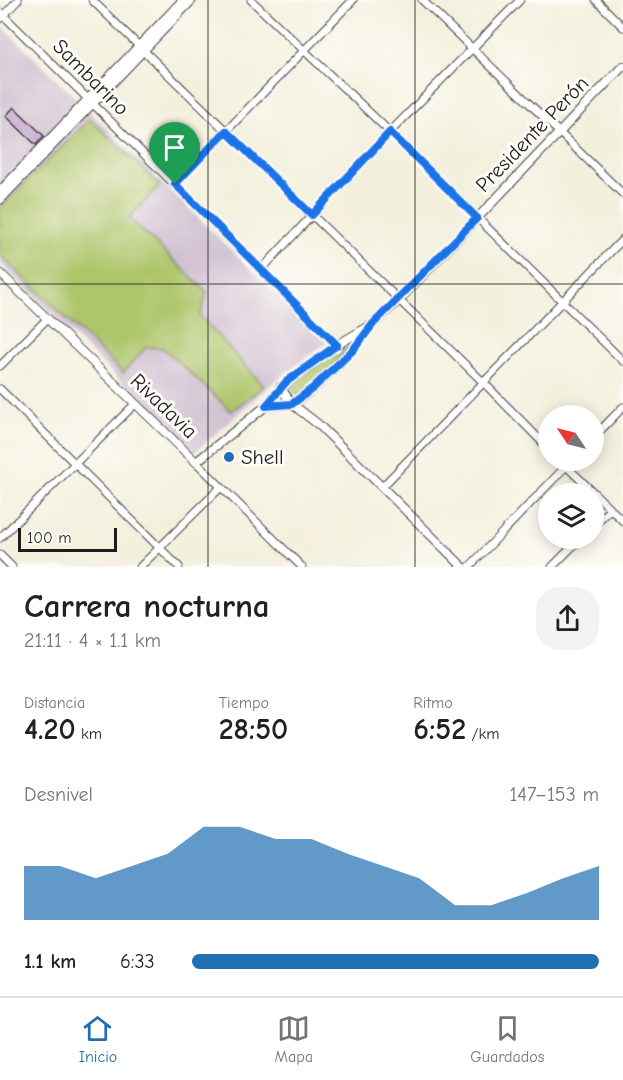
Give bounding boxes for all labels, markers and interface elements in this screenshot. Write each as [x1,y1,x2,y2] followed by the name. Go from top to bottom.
[48,34,134,120] street label: Sambarino
[471,71,593,197] street label: Presidente Perón
[149,122,200,184] pin
[158,131,191,164] icon: arrive
[126,369,202,443] street label: Rivadavia
[538,405,604,471] north arrow
[538,405,604,549] map controls
[241,445,284,469] place label: Shell
[222,450,236,464] marker: Shell
[538,483,604,549] button: layers
[18,525,117,552] scale bar
[27,529,71,547] text: 100 m
[24,587,270,625] text: Carrera nocturna
[536,587,599,650] button: share
[24,629,161,652] text: 21:11 · 4 × 1.1 km
[24,694,85,712] text: Distancia
[219,694,269,712] text: Tiempo
[413,694,453,712] text: Ritmo
[24,712,76,747] text: 4.20
[219,712,288,747] text: 28:50
[413,712,466,747] text: 6:52
[76,725,102,743] text: km
[466,725,499,743] text: /km
[24,783,93,806] text: Desnivel
[509,783,599,806] text: 147–153 m
[24,950,76,973] text: 1.1 km
[120,950,155,973] text: 6:33
[79,1012,117,1066] tab: Inicio
[275,1012,313,1066] tab: Mapa
[470,1012,544,1066] tab: Guardados

